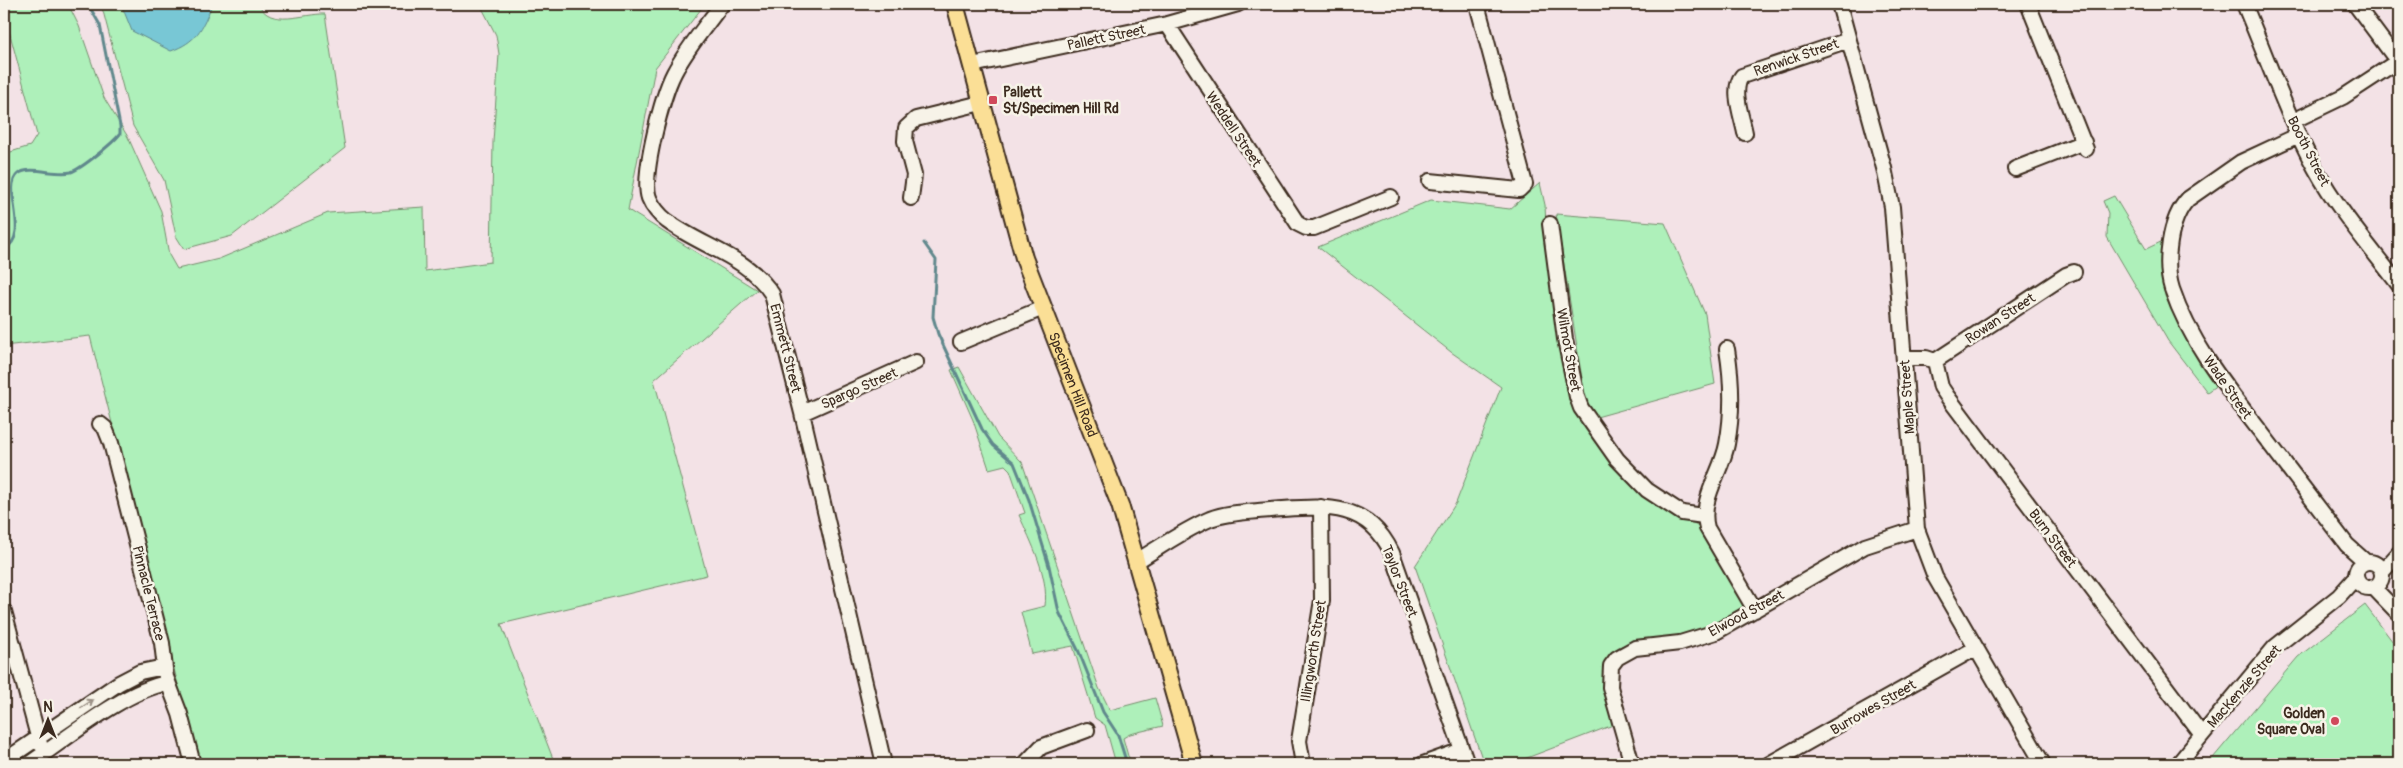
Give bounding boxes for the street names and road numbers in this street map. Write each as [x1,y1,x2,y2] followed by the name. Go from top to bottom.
[1065,21,1147,54] street label: Pallett Street
[1752,35,1841,80] street label: Renwick Street
[1202,88,1265,171] street label: Weddell Street
[2284,113,2334,189] street label: Booth Street
[1962,289,2039,347] street label: Rowan Street
[766,302,805,395] street label: Emmett Street
[1553,307,1584,393] street label: Wilmot Street
[1045,330,1101,440] street label: Specimen Hill Road
[2200,352,2256,423] street label: Wade Street
[1896,359,1919,435] street label: Maple Street
[818,364,900,413] street label: Spargo Street
[2025,506,2080,571] street label: Burn Street
[1378,543,1421,620] street label: Taylor Street
[129,544,169,642] street label: Pinnacle Terrace
[1706,586,1787,640] street label: Elwood Street
[1297,598,1330,703] street label: Illingworth Street
[2204,641,2285,731] street label: MacKenzie Street
[1828,676,1919,739] street label: Burrowes Street

